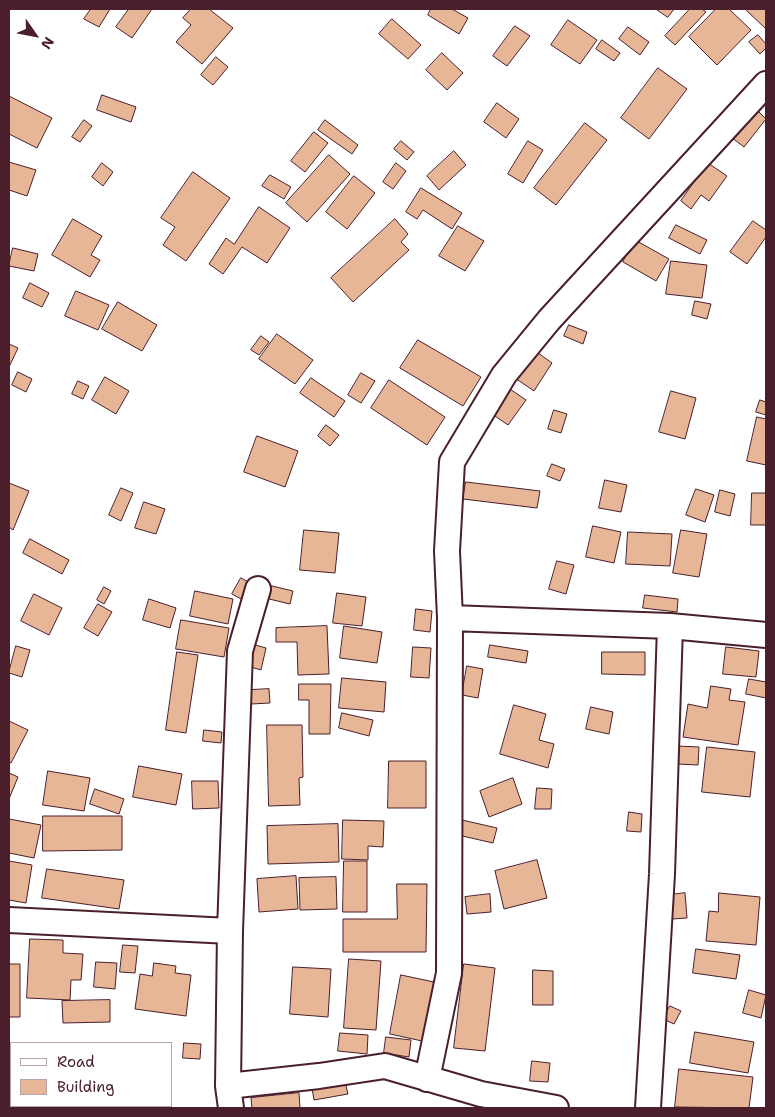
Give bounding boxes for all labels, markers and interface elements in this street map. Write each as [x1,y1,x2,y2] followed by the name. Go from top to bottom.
[10,10,60,60] north arrow
[37,34,58,53] text: N
[10,1042,172,1107] legend
[57,1052,95,1072] text: Road
[57,1077,114,1097] text: Building

